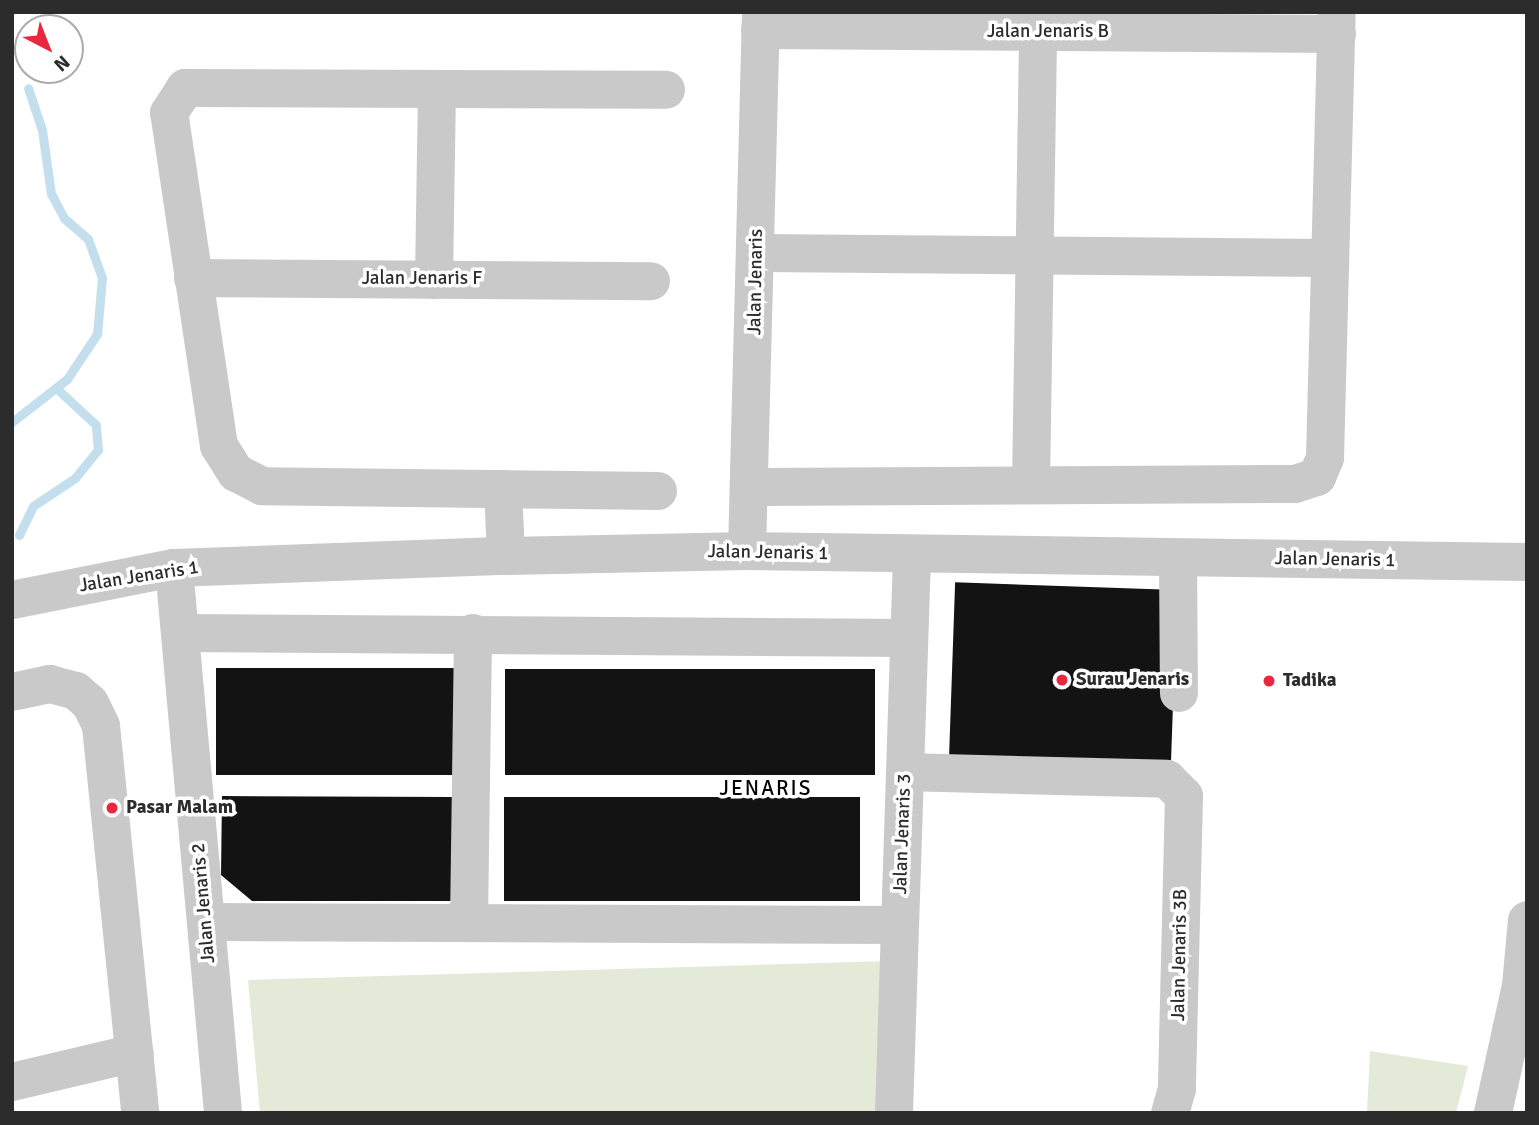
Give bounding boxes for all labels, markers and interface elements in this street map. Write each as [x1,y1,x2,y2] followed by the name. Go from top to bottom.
[14,14,84,84] north arrow
[987,21,1109,43] street label: Jalan Jenaris B
[49,50,75,76] text: N
[744,229,768,335] street label: Jalan Jenaris
[362,268,482,290] street label: Jalan Jenaris F
[707,541,829,565] street label: Jalan Jenaris 1
[1274,548,1396,572] street label: Jalan Jenaris 1
[78,556,200,598] street label: Jalan Jenaris 1
[1076,669,1189,691] place label: Surau Jenaris
[1283,670,1337,692] place label: Tadika
[1054,672,1070,688] marker: Surau Jenaris
[1261,673,1277,689] marker: Tadika
[890,773,916,895] street label: Jalan Jenaris 3
[720,775,812,801] district label: JENARIS
[126,797,233,819] place label: Pasar Malam
[104,800,120,816] marker: Pasar Malam
[187,842,221,964] street label: Jalan Jenaris 2
[1167,889,1193,1021] street label: Jalan Jenaris 3B

